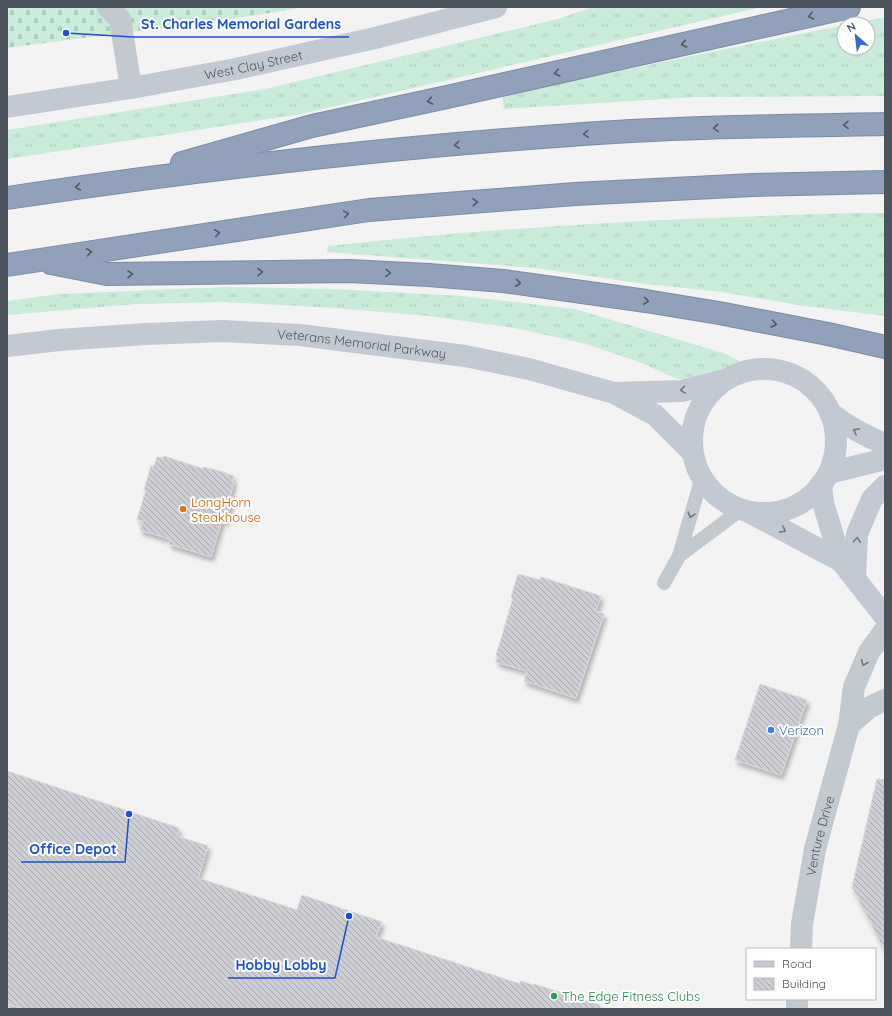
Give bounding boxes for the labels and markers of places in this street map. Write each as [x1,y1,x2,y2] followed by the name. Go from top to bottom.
[133,11,349,37] callout: St. Charles Memorial Gardens
[191,494,261,525] place label: LongHorn Steakhouse
[178,504,188,514] marker: LongHorn Steakhouse
[779,722,824,738] place label: Verizon
[766,725,776,735] marker: Verizon
[21,836,125,862] callout: Office Depot
[228,952,335,978] callout: Hobby Lobby
[562,988,700,1004] place label: The Edge Fitness Clubs
[549,991,559,1001] marker: The Edge Fitness Clubs

